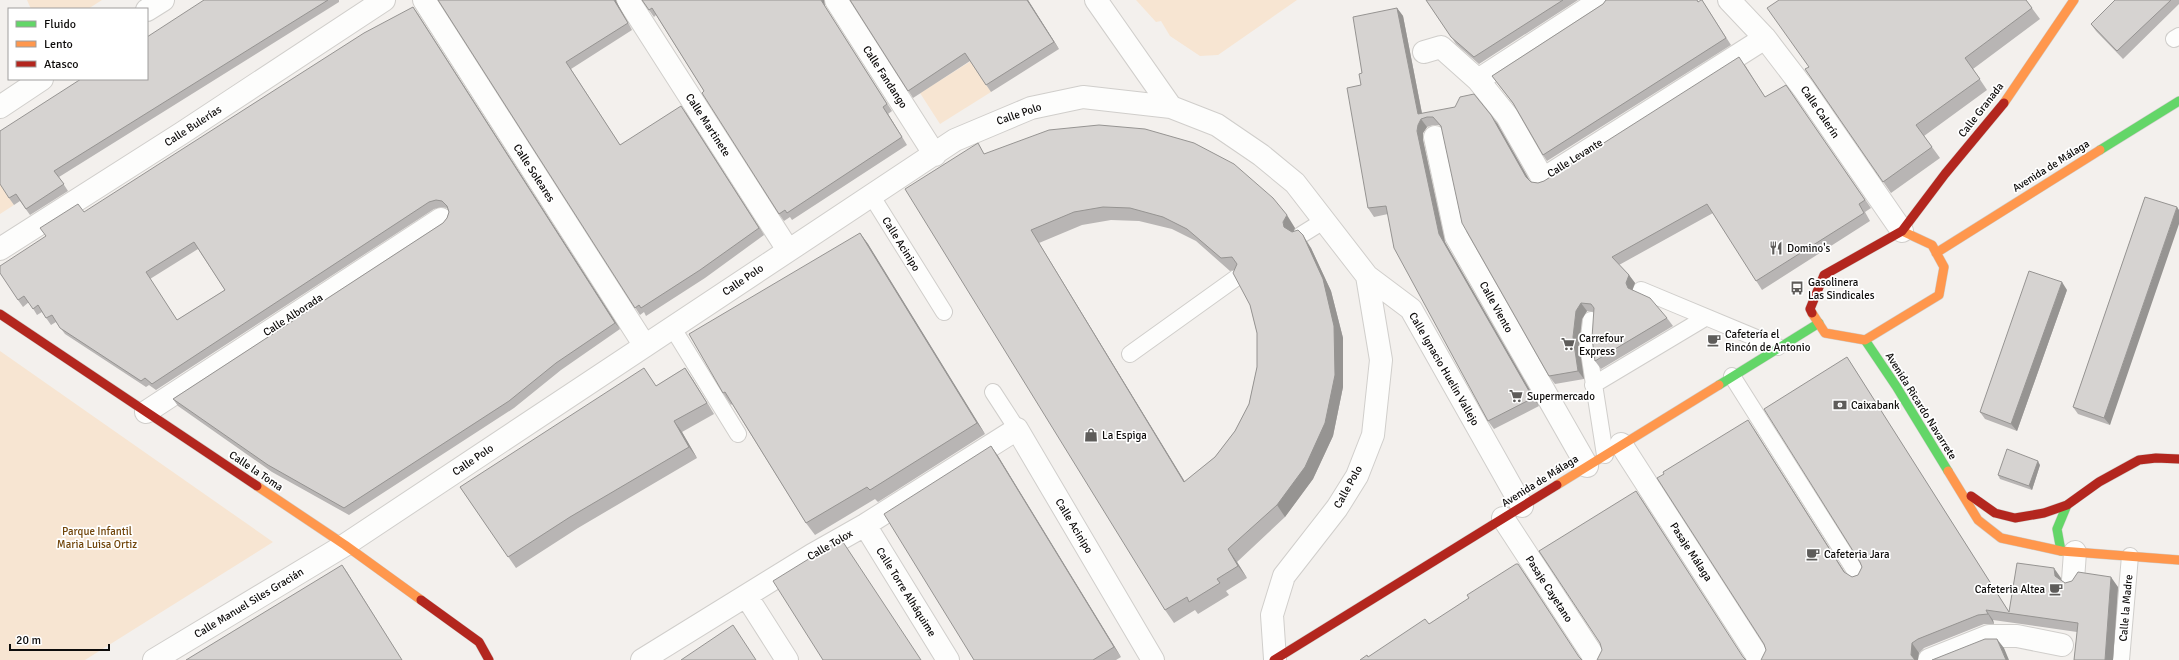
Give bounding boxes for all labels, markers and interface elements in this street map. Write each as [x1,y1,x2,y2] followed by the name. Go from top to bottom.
[8,8,148,80] legend
[44,17,76,32] text: Fluido
[44,37,73,52] text: Lento
[860,43,910,111] street label: Calle Fandango
[44,57,79,72] text: Atasco
[1956,80,2007,140] street label: Calle Granada
[1798,83,1842,141] street label: Calle Calerín
[683,91,733,159] street label: Calle Martinete
[995,100,1044,128] street label: Calle Polo
[162,103,224,149] street label: Calle Bulerías
[1545,136,1605,180] street label: Calle Levante
[2010,137,2092,195] street label: Avenida de Málaga
[510,142,558,205] street label: Calle Soleares
[879,214,923,274] street label: Calle Acinipo
[1768,240,1784,256] restaurant icon: Domino's
[1787,242,1831,255] place label: Domino's
[720,261,766,298] street label: Calle Polo
[1808,276,1875,302] place label: Gasolinera Las Sindicales
[1477,279,1516,335] street label: Calle Viento
[1789,280,1805,296] bus stop icon: Gasolinera Las Sindicales
[261,291,326,339] street label: Calle Alborada
[1406,310,1482,428] street label: Calle Ignacio Huelin Vallejo
[1725,328,1811,354] place label: Cafetería el Rincón de Antonio
[1579,332,1624,358] place label: Carrefour Express
[1706,332,1722,348] cafe icon: Cafetería el Rincón de Antonio
[1560,336,1576,352] supermarket icon: Carrefour Express
[1883,350,1959,462] street label: Avenida Ricardo Navarrete
[1508,388,1524,404] supermarket icon: Supermercado
[1527,390,1595,403] place label: Supermercado
[1832,397,1848,413] bank icon: Caixabank
[1851,399,1900,412] place label: Caixabank
[1083,427,1099,443] shop icon: La Espiga
[1102,429,1147,442] place label: La Espiga
[450,441,496,478] street label: Calle Polo
[227,448,286,494] street label: Calle la Toma
[1499,452,1581,510] street label: Avenida de Málaga
[1331,463,1365,511] street label: Calle Polo
[1053,496,1096,556] street label: Calle Acinipo
[1667,520,1715,584] street label: Pasaje Málaga
[57,525,137,551] park label: Parque Infantil Maria Luisa Ortiz
[805,527,855,563] street label: Calle Tolox
[873,545,939,639] street label: Calle Torre Alháquime
[1805,546,1821,562] cafe icon: Cafeteria Jara
[1824,548,1890,561] place label: Cafeteria Jara
[1523,553,1575,625] street label: Pasaje Cayetano
[192,565,306,641] street label: Calle Manuel Siles Gracián
[2117,574,2135,642] street label: Calle la Madre
[2048,581,2064,597] cafe icon: Cafeteria Altea
[1975,583,2045,596] place label: Cafeteria Altea
[10,626,109,652] scale bar
[16,633,41,648] text: 20 m

